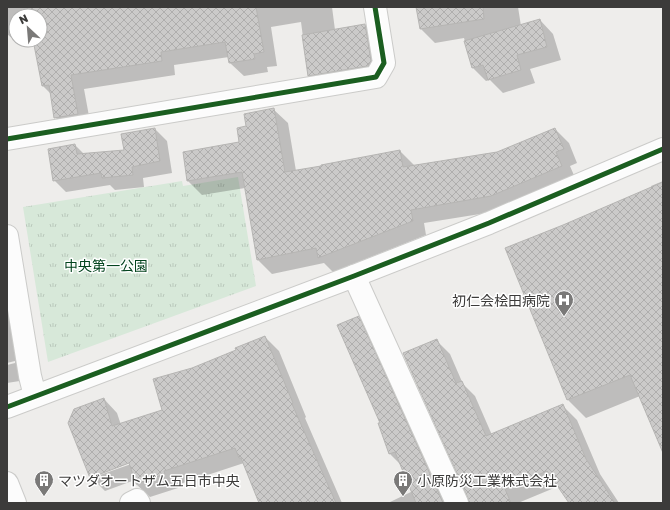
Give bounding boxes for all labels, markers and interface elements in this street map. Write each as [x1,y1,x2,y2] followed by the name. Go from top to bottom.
[8,8,48,48] north arrow
[17,11,30,26] text: N
[64,257,148,274] park label: 中央第一公園
[553,289,575,317] hospital icon: 初仁会桧田病院
[452,292,550,309] place label: 初仁会桧田病院
[33,469,55,497] building icon: マツダオートザム五日市中央
[392,469,414,497] building icon: 小原防災工業株式会社
[58,472,240,489] place label: マツダオートザム五日市中央
[417,472,557,489] place label: 小原防災工業株式会社

